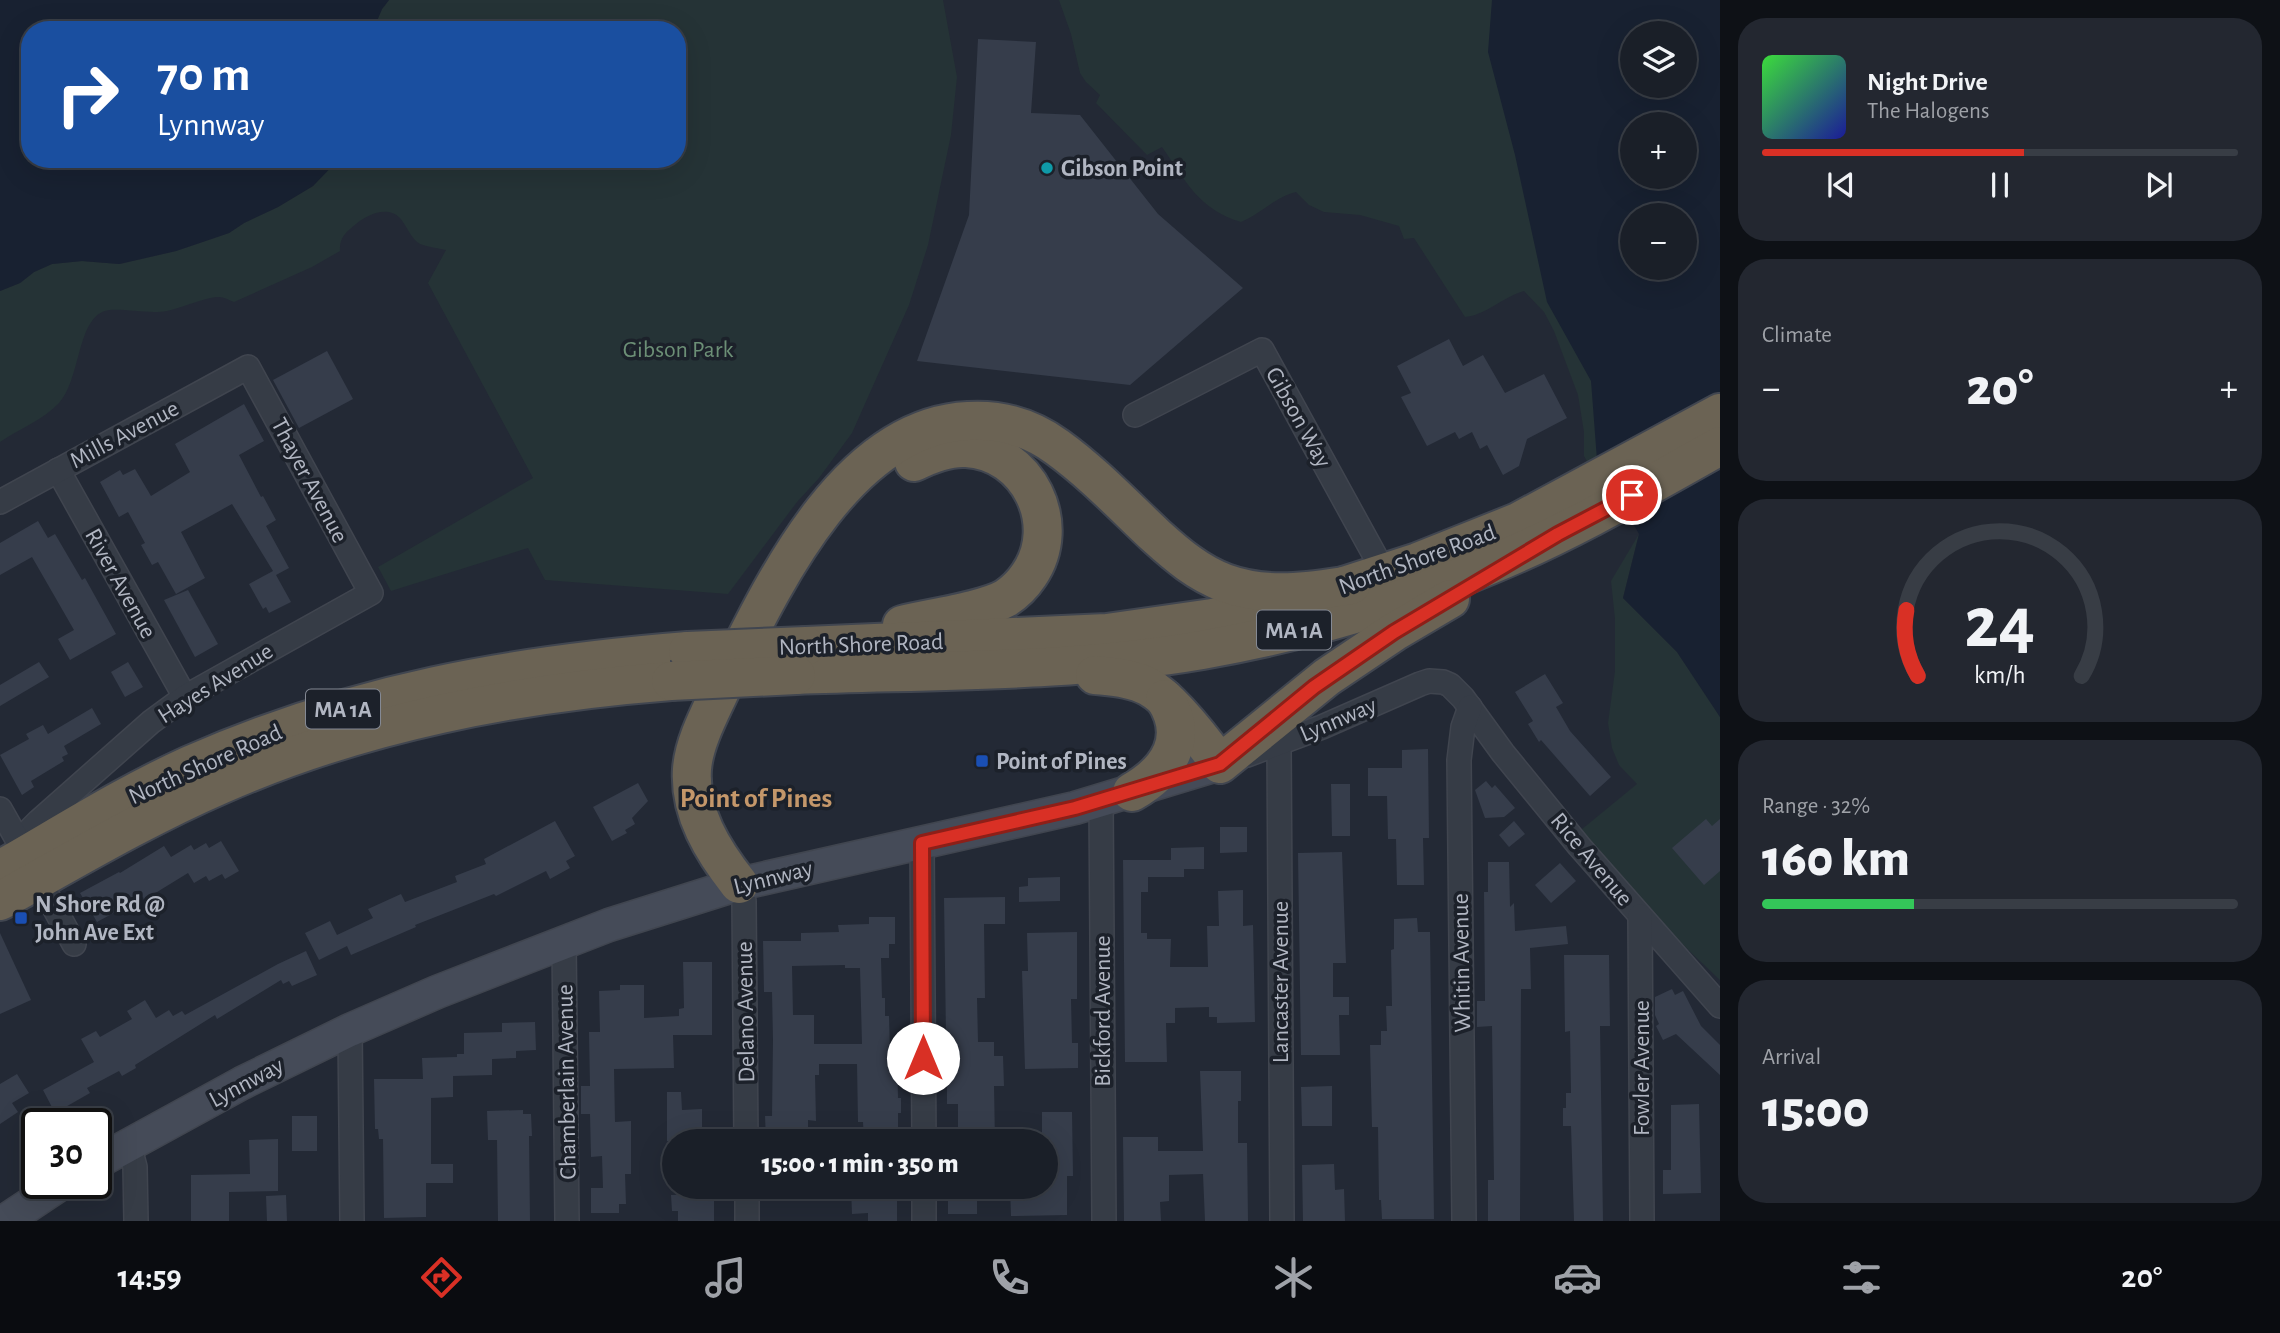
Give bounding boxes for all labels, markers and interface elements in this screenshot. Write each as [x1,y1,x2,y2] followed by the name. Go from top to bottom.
[1620,21,1697,280] map controls
[1620,21,1697,98] button: layers
[42,49,133,140] icon: right
[157,51,251,100] text: 70 m
[1867,69,1988,95] text: Night Drive
[1867,100,1989,123] text: The Halogens
[157,109,264,141] text: Lynnway
[1620,112,1697,189] button: +
[1061,157,1183,181] place label: Gibson Point
[1039,160,1055,176] marker: Gibson Point
[1822,166,1860,204] icon: previous
[1981,166,2019,204] icon: pause
[2140,166,2178,204] icon: next
[1620,203,1697,280] button: −
[1762,324,1832,347] text: Climate
[623,338,733,362] park label: Gibson Park
[1966,362,2034,414] text: 20°
[1261,363,1335,472] street label: Gibson Way
[1762,370,1780,408] text: −
[2220,370,2238,408] text: +
[66,396,183,474] street label: Mills Avenue
[266,414,352,547] street label: Thayer Avenue
[1602,465,1662,525] pin
[1613,476,1651,514] icon: arrive
[1336,520,1499,599] street label: North Shore Road
[80,524,160,643] street label: River Avenue
[1965,589,2035,662] text: 24
[1257,610,1331,650] road number: MA 1A
[778,630,944,660] street label: North Shore Road
[154,639,277,729] street label: Hayes Avenue
[1974,663,2026,688] text: km/h
[306,690,380,729] road number: MA 1A
[1297,693,1380,747] street label: Lynnway
[125,720,286,809] street label: North Shore Road
[996,750,1127,774] place label: Point of Pines
[974,753,990,769] marker: Point of Pines
[680,785,832,813] district label: Point of Pines
[1762,795,1870,818] text: Range · 32%
[1546,809,1637,911] street label: Rice Avenue
[1762,833,1910,885] text: 160 km
[731,857,815,899] street label: Lynnway
[35,893,165,945] place label: N Shore Rd @ John Ave Ext
[1449,893,1475,1033] street label: Whitin Avenue
[1269,901,1293,1063] street label: Lancaster Avenue
[13,910,29,926] marker: N Shore Rd @ John Ave Ext
[1091,935,1115,1087] street label: Bickford Avenue
[733,941,759,1083] street label: Delano Avenue
[553,984,581,1180] street label: Chamberlain Avenue
[1630,1000,1654,1136] street label: Fowler Avenue
[886,1021,960,1095] position arrow
[1762,1046,1821,1069] text: Arrival
[205,1053,288,1112] street label: Lynnway
[1762,1084,1870,1136] text: 15:00
[21,1108,112,1199] speed limit sign: 30
[761,1151,959,1177] text: 15:00 · 1 min · 350 m
[417,1253,466,1302] icon: directions
[701,1253,750,1302] icon: music
[985,1253,1034,1302] icon: phone
[1269,1253,1318,1302] icon: climate
[1553,1253,1602,1302] icon: car
[1837,1253,1886,1302] icon: filters
[118,1261,182,1293] text: 14:59
[2121,1261,2162,1293] text: 20°

